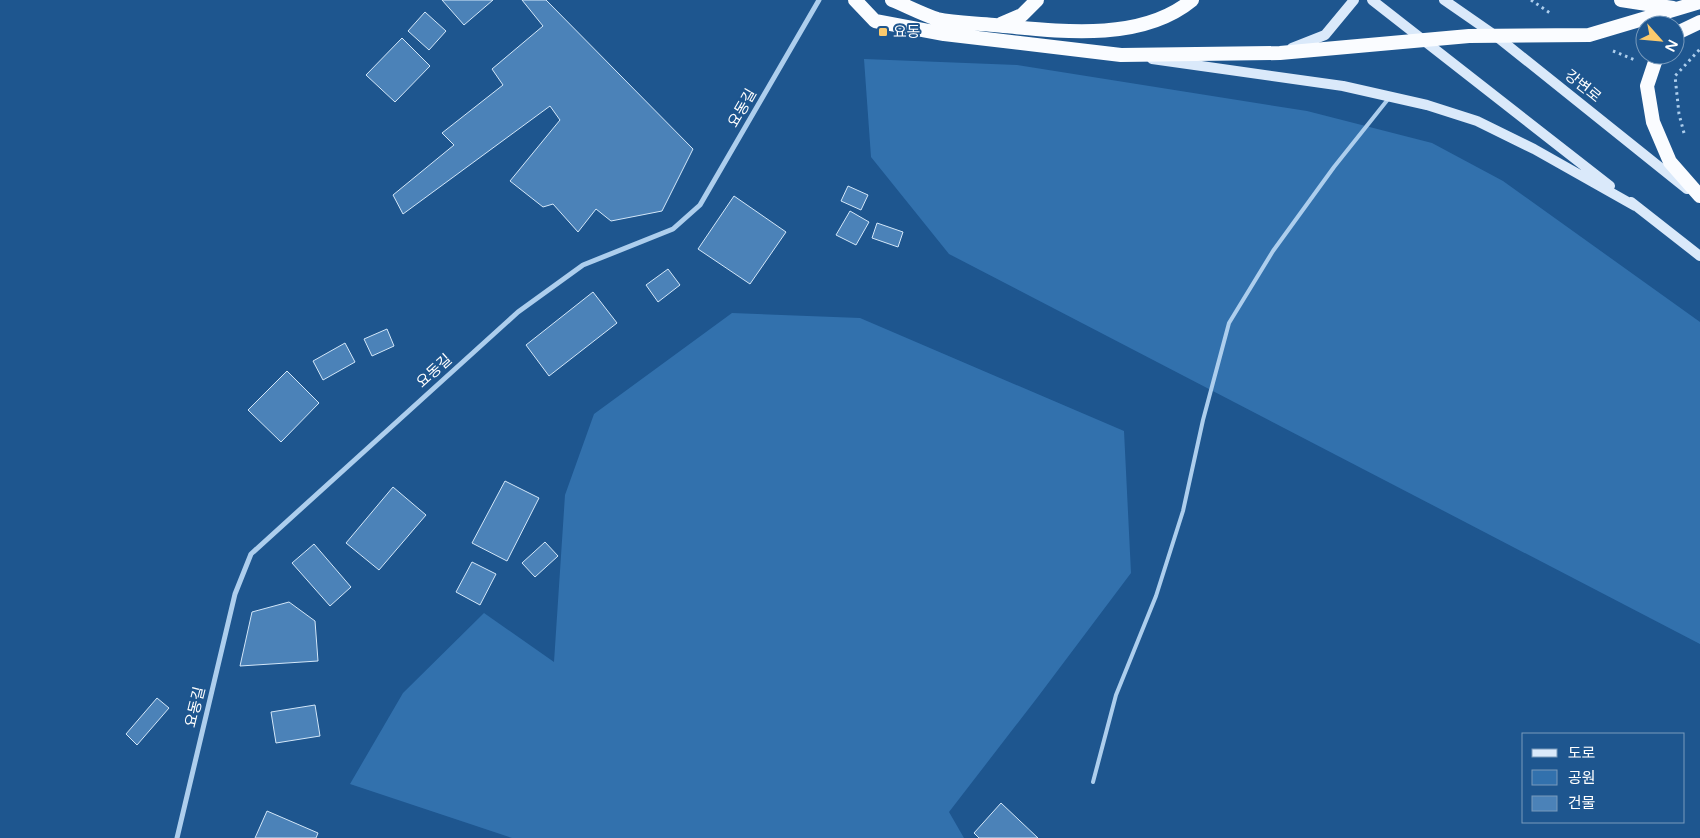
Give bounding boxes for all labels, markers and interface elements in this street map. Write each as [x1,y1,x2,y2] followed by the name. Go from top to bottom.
[1635,15,1685,65] north arrow
[893,23,921,41] place label: 요동
[877,26,889,38] marker: 요동
[1661,37,1681,55] text: N
[1561,66,1605,106] street label: 강변로
[724,86,760,130] street label: 요동길
[413,350,455,392] street label: 요동길
[181,685,209,729] street label: 요동길
[1522,733,1685,823] legend
[1568,744,1596,762] text: 도로
[1568,769,1596,787] text: 공원
[1568,794,1596,812] text: 건물

